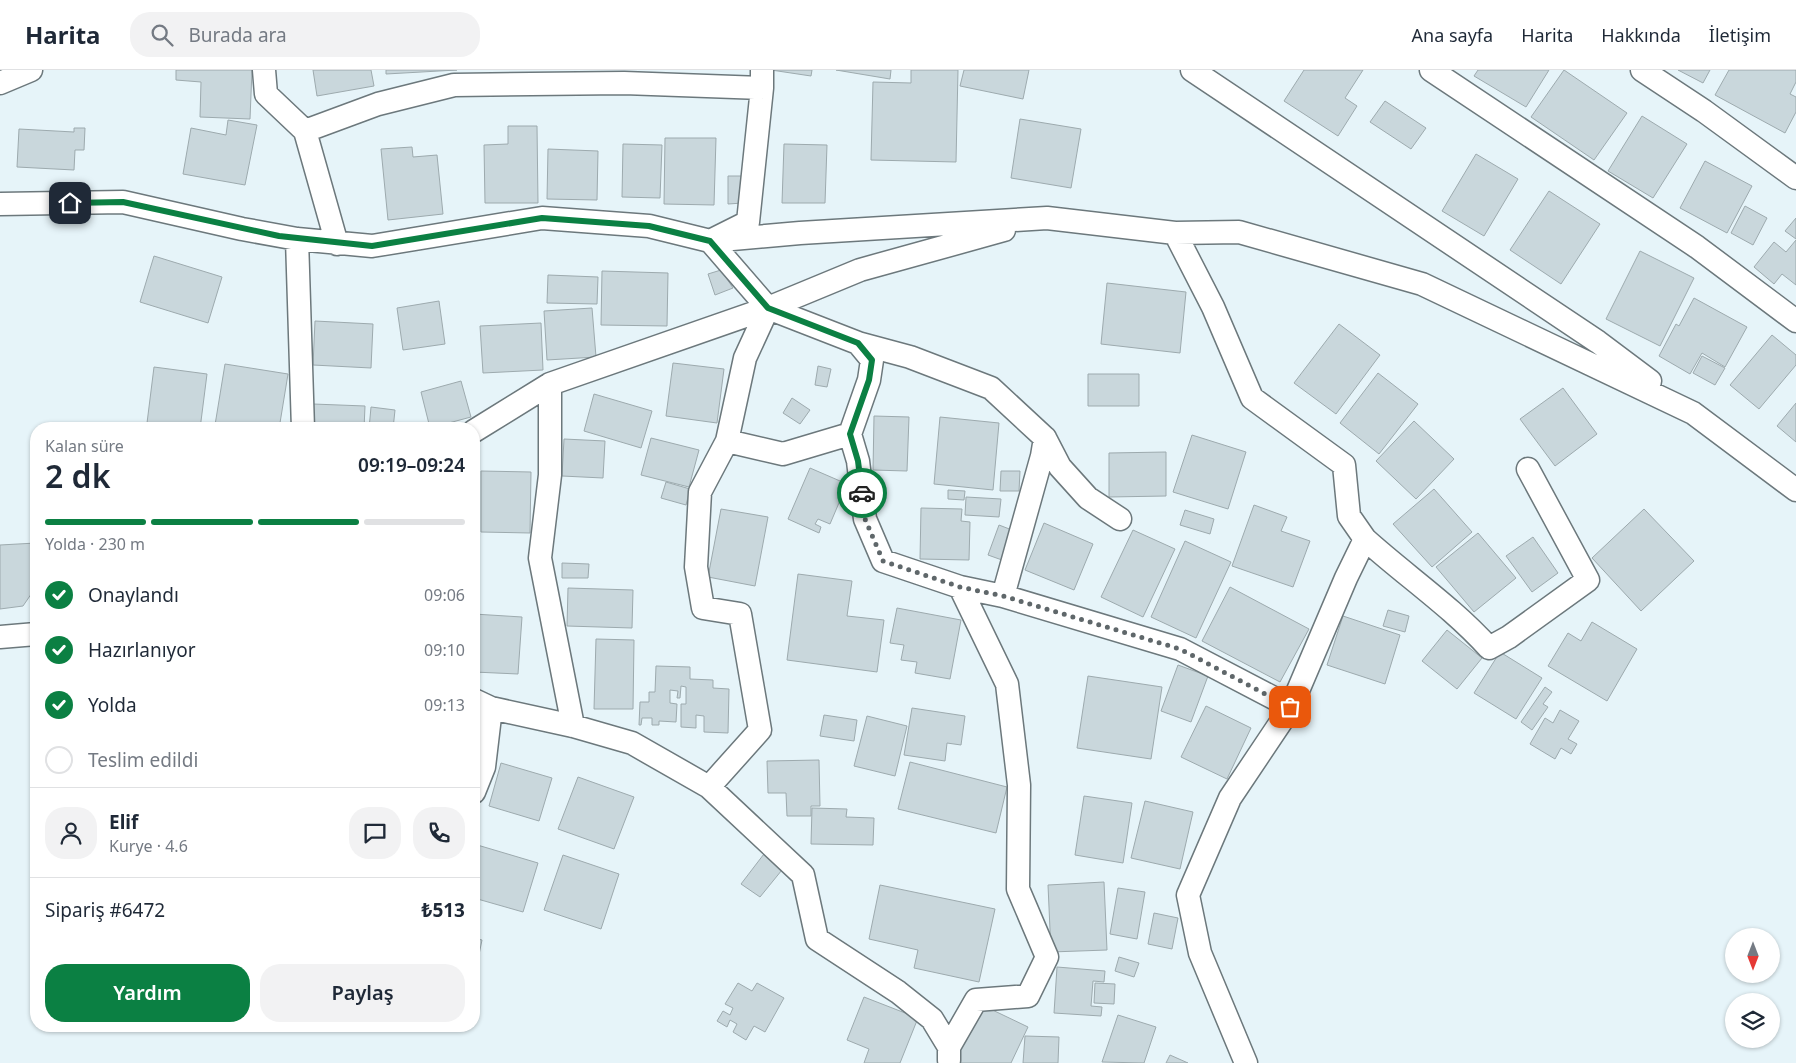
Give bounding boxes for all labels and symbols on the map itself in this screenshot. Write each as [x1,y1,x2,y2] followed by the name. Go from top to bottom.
[49,182,91,224] pin
[837,468,887,518] courier
[1269,686,1311,728] pin
[1725,928,1780,982] north arrow

